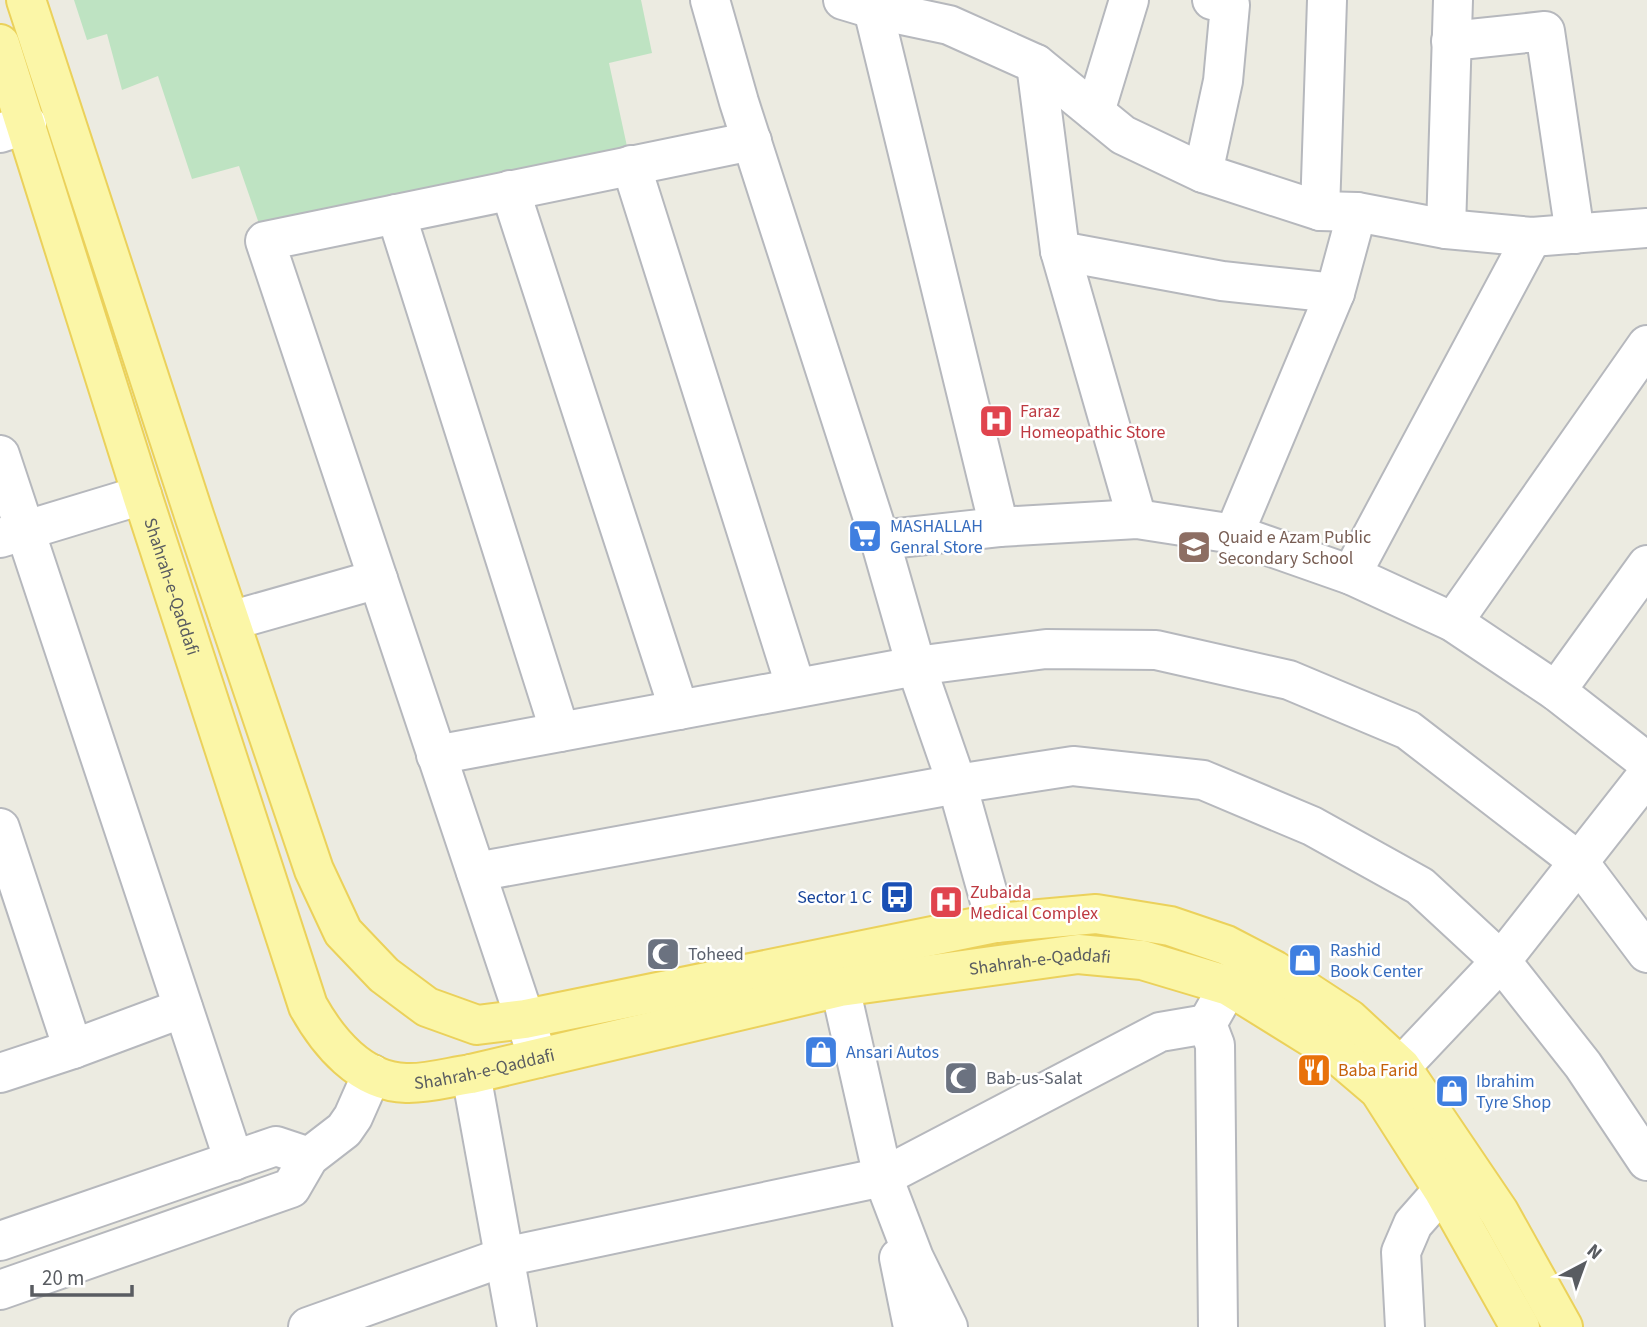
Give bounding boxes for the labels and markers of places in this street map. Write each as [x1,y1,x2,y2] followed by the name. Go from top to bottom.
[1020,399,1166,445] place label: Faraz Homeopathic Store
[977,402,1015,440] hospital icon: Faraz Homeopathic Store
[890,514,983,560] place label: MASHALLAH Genral Store
[846,517,884,555] supermarket icon: MASHALLAH Genral Store
[1218,525,1371,571] place label: Quaid e Azam Public Secondary School
[1175,528,1213,566] school or university icon: Quaid e Azam Public Secondary School
[878,878,916,916] bus stop icon: Sector 1 C
[970,880,1098,926] place label: Zubaida Medical Complex
[927,883,965,921] hospital icon: Zubaida Medical Complex
[797,885,872,910] place label: Sector 1 C
[644,935,682,973] mosque icon: Toheed
[1330,938,1423,984] place label: Rashid Book Center
[1286,941,1324,979] shop icon: Rashid Book Center
[688,942,744,967] place label: Toheed
[802,1033,840,1071] shop icon: Ansari Autos
[846,1040,939,1065] place label: Ansari Autos
[1295,1051,1333,1089] restaurant icon: Baba Farid
[1338,1058,1418,1083] place label: Baba Farid
[942,1059,980,1097] mosque icon: Bab-us-Salat
[986,1066,1082,1091] place label: Bab-us-Salat
[1476,1069,1551,1115] place label: Ibrahim Tyre Shop
[1433,1072,1471,1110] shop icon: Ibrahim Tyre Shop

